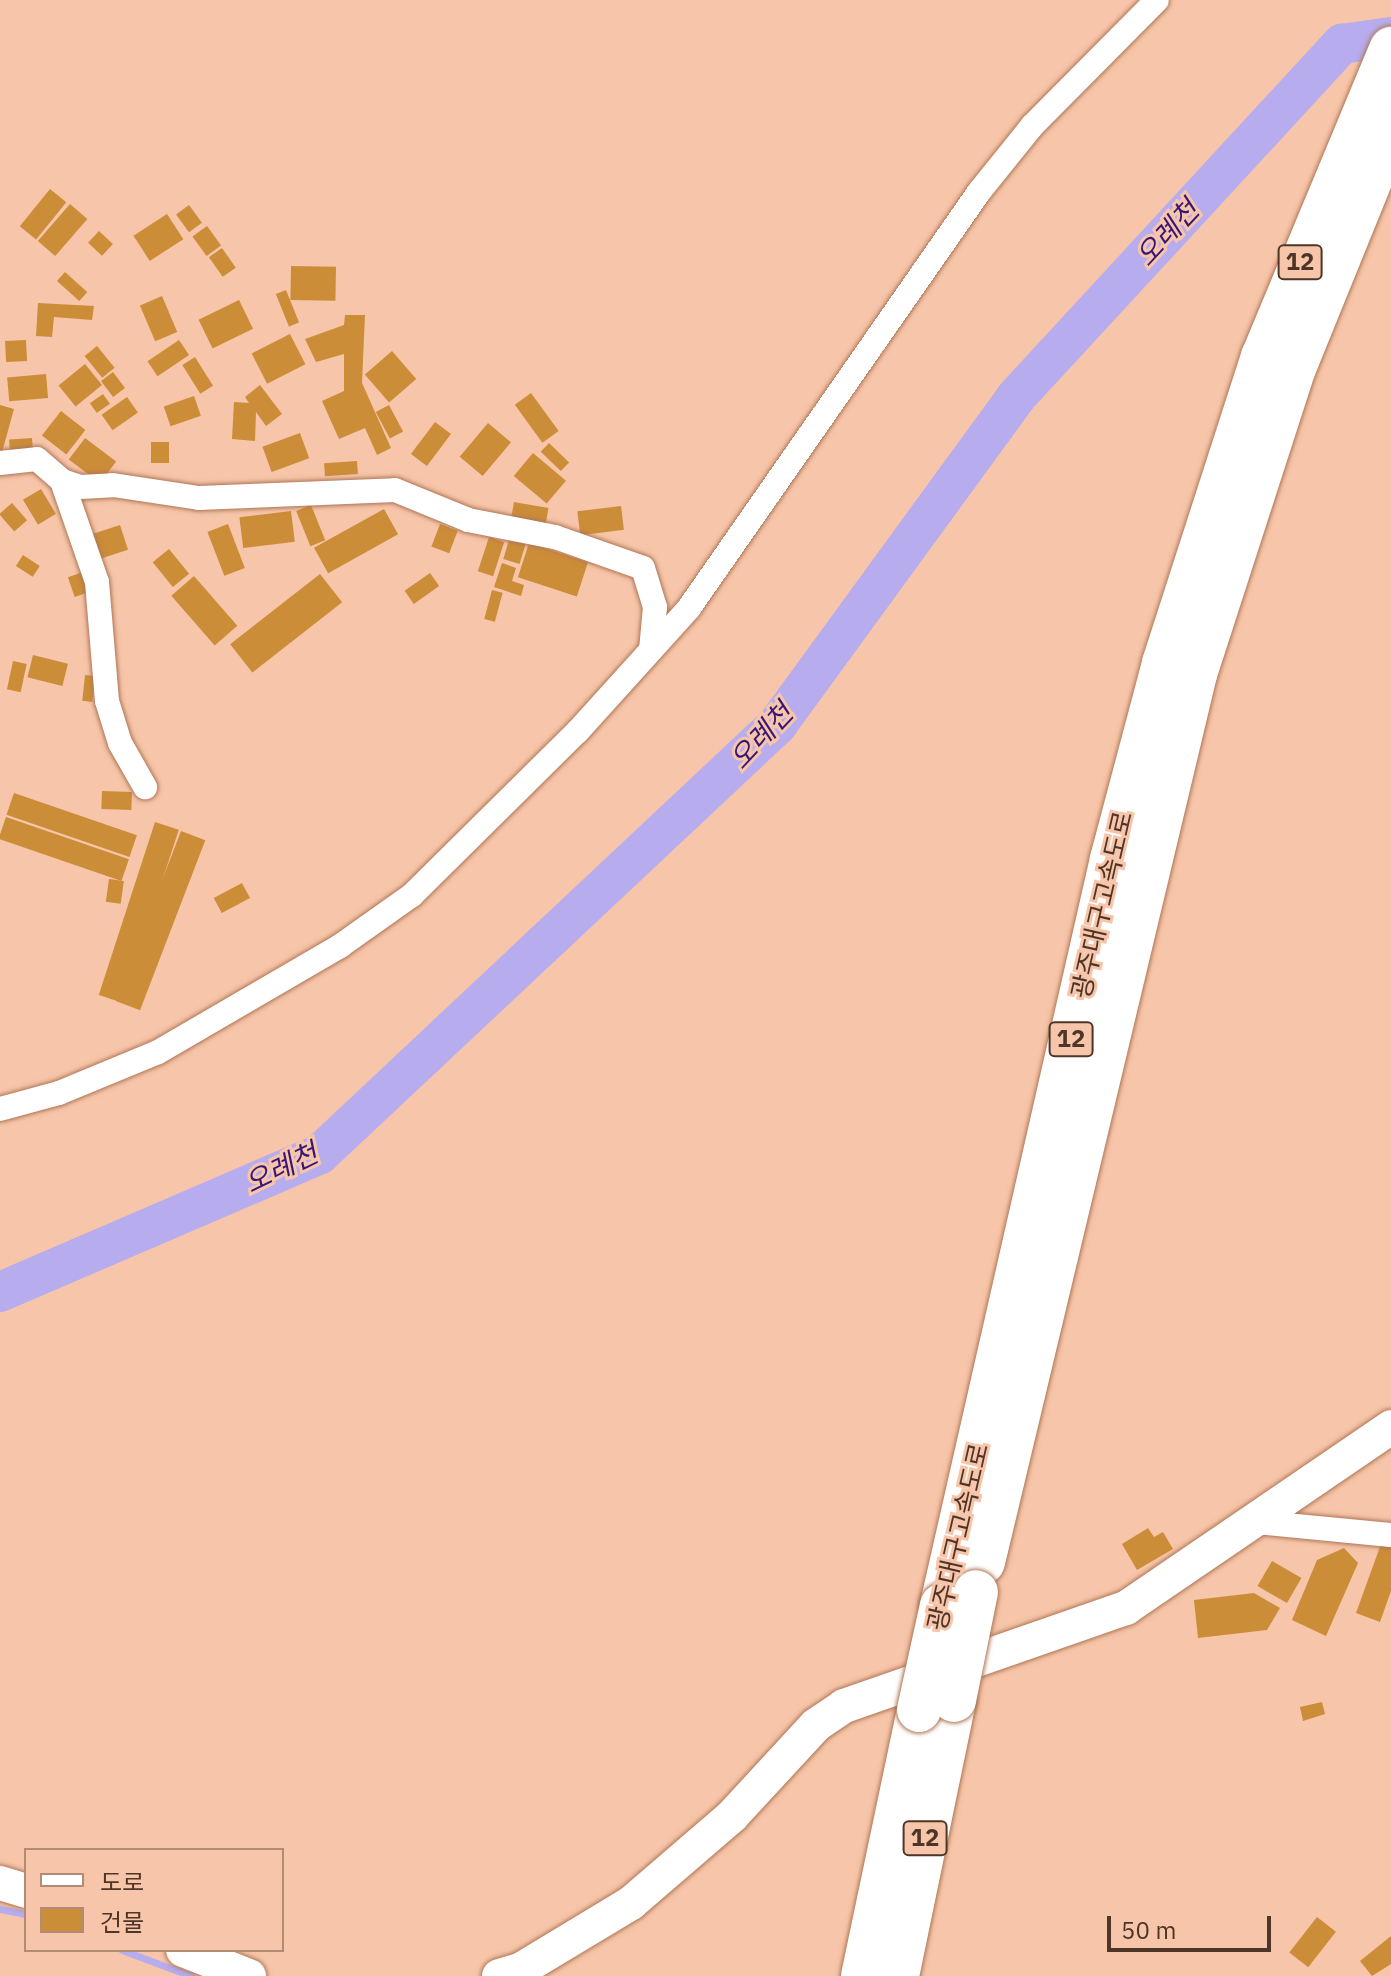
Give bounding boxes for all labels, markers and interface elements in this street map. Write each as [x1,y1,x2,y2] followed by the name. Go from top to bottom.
[1128,193,1206,273] water label: 오례천
[1276,242,1324,282] road number: 12
[722,696,800,776] water label: 오례천
[1065,808,1139,1002] street label: 광주대구고속도로
[1047,1019,1095,1059] road number: 12
[239,1136,323,1200] water label: 오례천
[921,1440,995,1634] street label: 광주대구고속도로
[901,1818,949,1858] road number: 12
[24,1848,284,1952] legend
[100,1866,144,1898] text: 도로
[1111,1900,1275,1950] scale bar
[100,1906,144,1938] text: 건물
[1121,1914,1176,1946] text: 50 m

